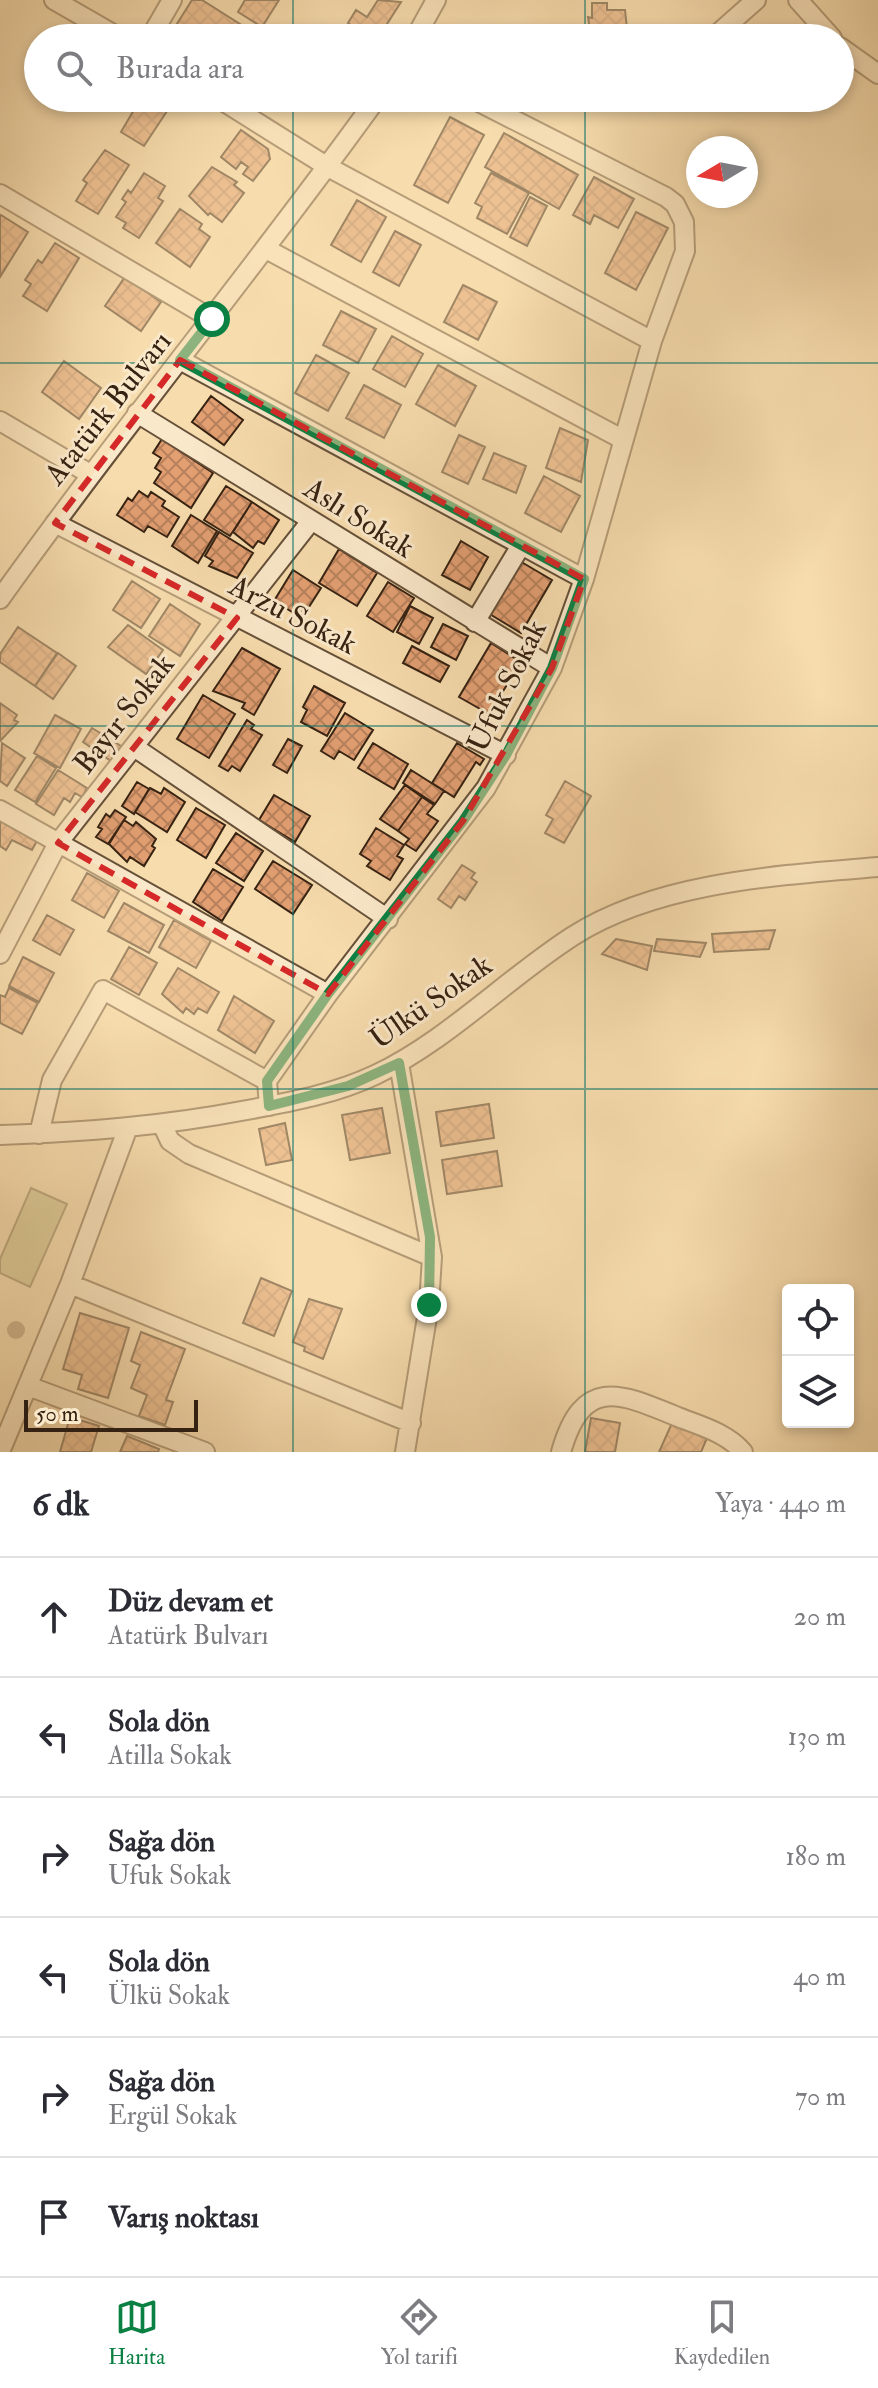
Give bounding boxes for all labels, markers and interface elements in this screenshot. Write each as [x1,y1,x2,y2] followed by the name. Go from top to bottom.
[24,24,854,112] search box
[52,46,96,90] icon: search
[116,50,244,87] text: Burada ara
[686,136,758,208] north arrow
[194,301,230,337] route start
[36,324,180,493] street label: Atatürk Bulvarı
[296,469,421,566] street label: Aslı Sokak
[222,567,363,663] street label: Arzu Sokak
[459,614,555,758] street label: Ufuk Sokak
[66,647,182,781] street label: Bayır Sokak
[363,947,499,1057] street label: Ülkü Sokak
[782,1284,854,1428] map controls
[782,1284,854,1356] button: locate
[411,1287,447,1323] route end
[782,1356,854,1428] button: layers
[24,1396,198,1432] scale bar
[36,1400,78,1428] text: 50 m
[32,1483,89,1526] text: 6 dk
[715,1488,846,1520] text: Yaya · 440 m
[108,1583,273,1620] text: Düz devam et
[32,1595,76,1639] icon: ahead
[794,1601,846,1633] text: 20 m
[108,1620,269,1652] text: Atatürk Bulvarı
[108,1703,210,1740] text: Sola dön
[32,1715,76,1759] icon: left
[788,1721,846,1753] text: 130 m
[108,1740,232,1772] text: Atilla Sokak
[108,1823,215,1860] text: Sağa dön
[32,1835,76,1879] icon: right
[786,1841,846,1873] text: 180 m
[108,1860,231,1892] text: Ufuk Sokak
[108,1943,210,1980] text: Sola dön
[32,1955,76,1999] icon: left
[793,1961,846,1993] text: 40 m
[108,1980,230,2012] text: Ülkü Sokak
[108,2063,215,2100] text: Sağa dön
[32,2075,76,2119] icon: right
[795,2081,846,2113] text: 70 m
[108,2100,237,2132] text: Ergül Sokak
[32,2195,76,2239] icon: arrive
[108,2199,259,2236] text: Varış noktası
[108,2295,165,2371] tab: Harita
[381,2295,458,2371] tab: Yol tarifi
[674,2295,770,2371] tab: Kaydedilen

